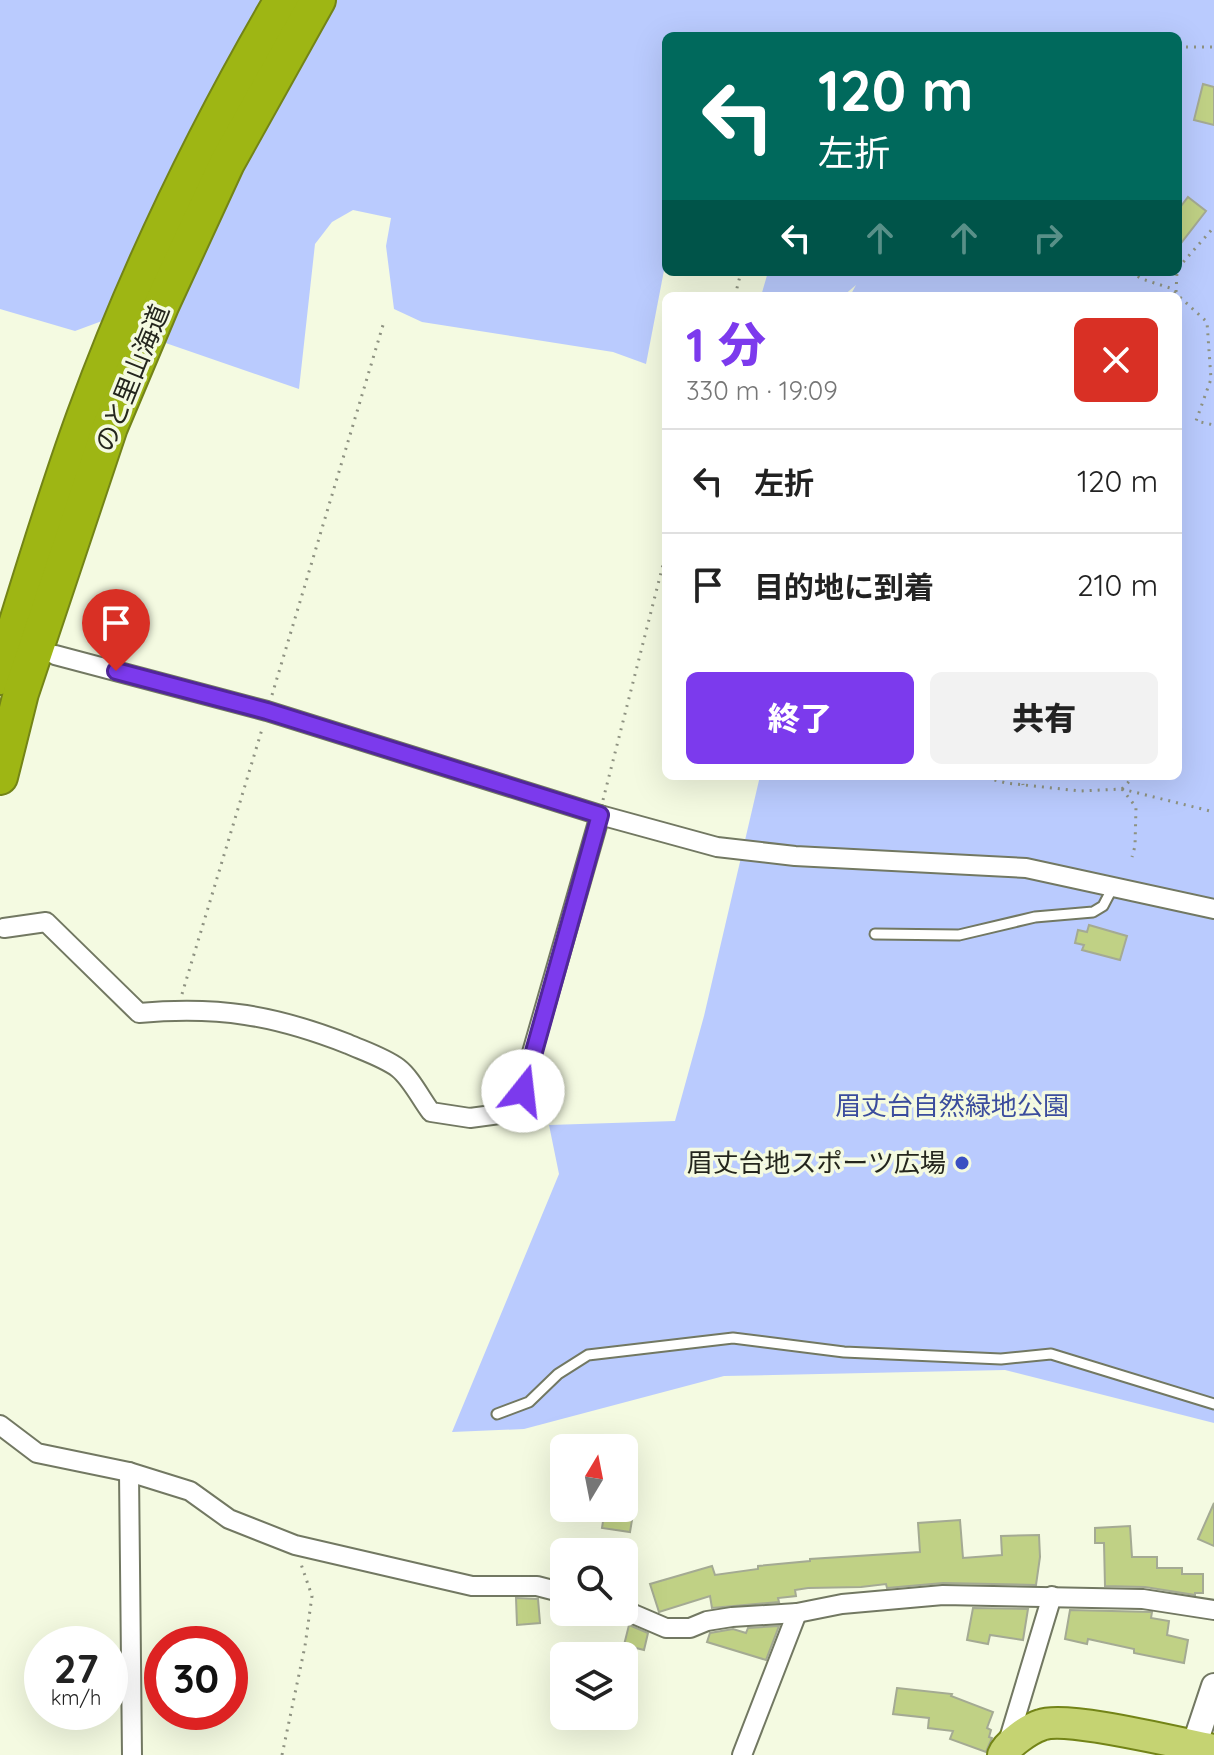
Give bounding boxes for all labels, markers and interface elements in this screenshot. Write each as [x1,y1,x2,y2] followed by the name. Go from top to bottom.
[818,55,973,125] text: 120 m
[686,64,790,168] icon: left
[818,130,890,175] text: 左折
[774,216,818,260] icon: left
[858,216,902,260] icon: ahead
[942,216,986,260] icon: ahead
[1026,216,1070,260] icon: right
[87,299,176,456] street label: のと里山海道
[686,314,766,374] text: 1 分
[1074,318,1158,402] button: close
[686,374,838,407] text: 330 m · 19:09
[686,459,730,503] icon: left
[1077,462,1158,500] text: 120 m
[754,464,814,502] text: 左折
[686,563,730,607] icon: arrive
[1077,566,1158,604] text: 210 m
[754,568,934,606] text: 目的地に到着
[82,589,150,671] pin
[94,601,138,645] icon: arrive
[686,672,914,764] button: 終了
[930,672,1158,764] button: 共有
[481,1049,565,1133] position arrow
[835,1089,1069,1122] park label: 眉丈台自然緑地公園
[687,1146,946,1179] place label: 眉丈台地スポーツ広場
[953,1154,971,1172] marker: 眉丈台地スポーツ広場
[550,1434,638,1522] north arrow
[550,1434,638,1730] map controls
[550,1538,638,1626] button: search
[144,1626,248,1730] speed limit sign: 30
[550,1642,638,1730] button: layers
[54,1643,98,1693] text: 27
[51,1685,101,1710] text: km/h

